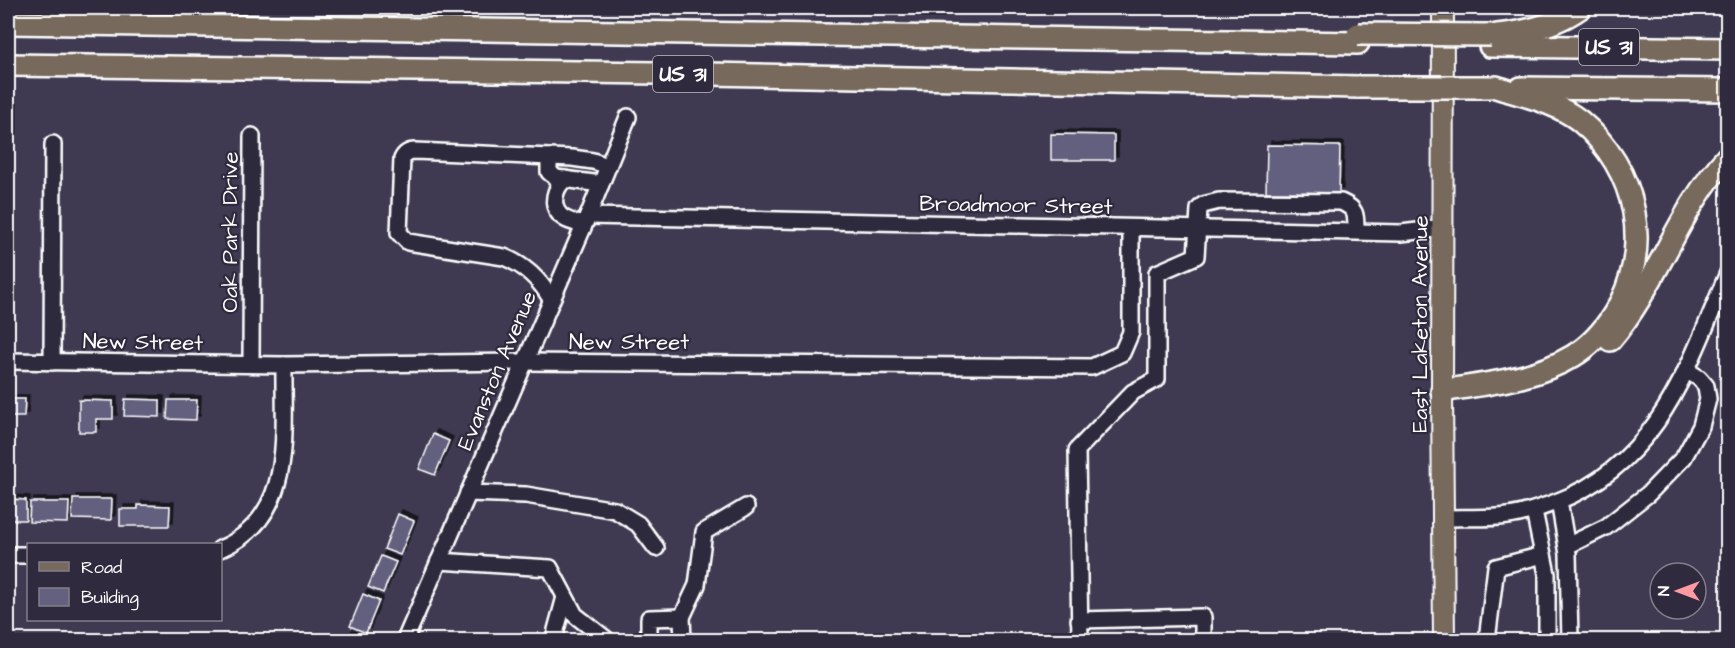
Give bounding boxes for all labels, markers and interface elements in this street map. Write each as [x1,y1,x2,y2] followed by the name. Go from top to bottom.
[1579,29,1639,65] road number: US 31
[653,56,713,92] road number: US 31
[215,151,246,312] street label: Oak Park Drive
[919,188,1113,223] street label: Broadmoor Street
[1405,215,1436,433] street label: East Laketon Avenue
[450,286,545,455] street label: Evanston Avenue
[83,326,203,359] street label: New Street
[569,327,689,358] street label: New Street
[27,543,222,621] legend
[81,555,122,580] text: Road
[1648,561,1708,621] north arrow
[81,585,139,611] text: Building
[1653,586,1675,596] text: N

